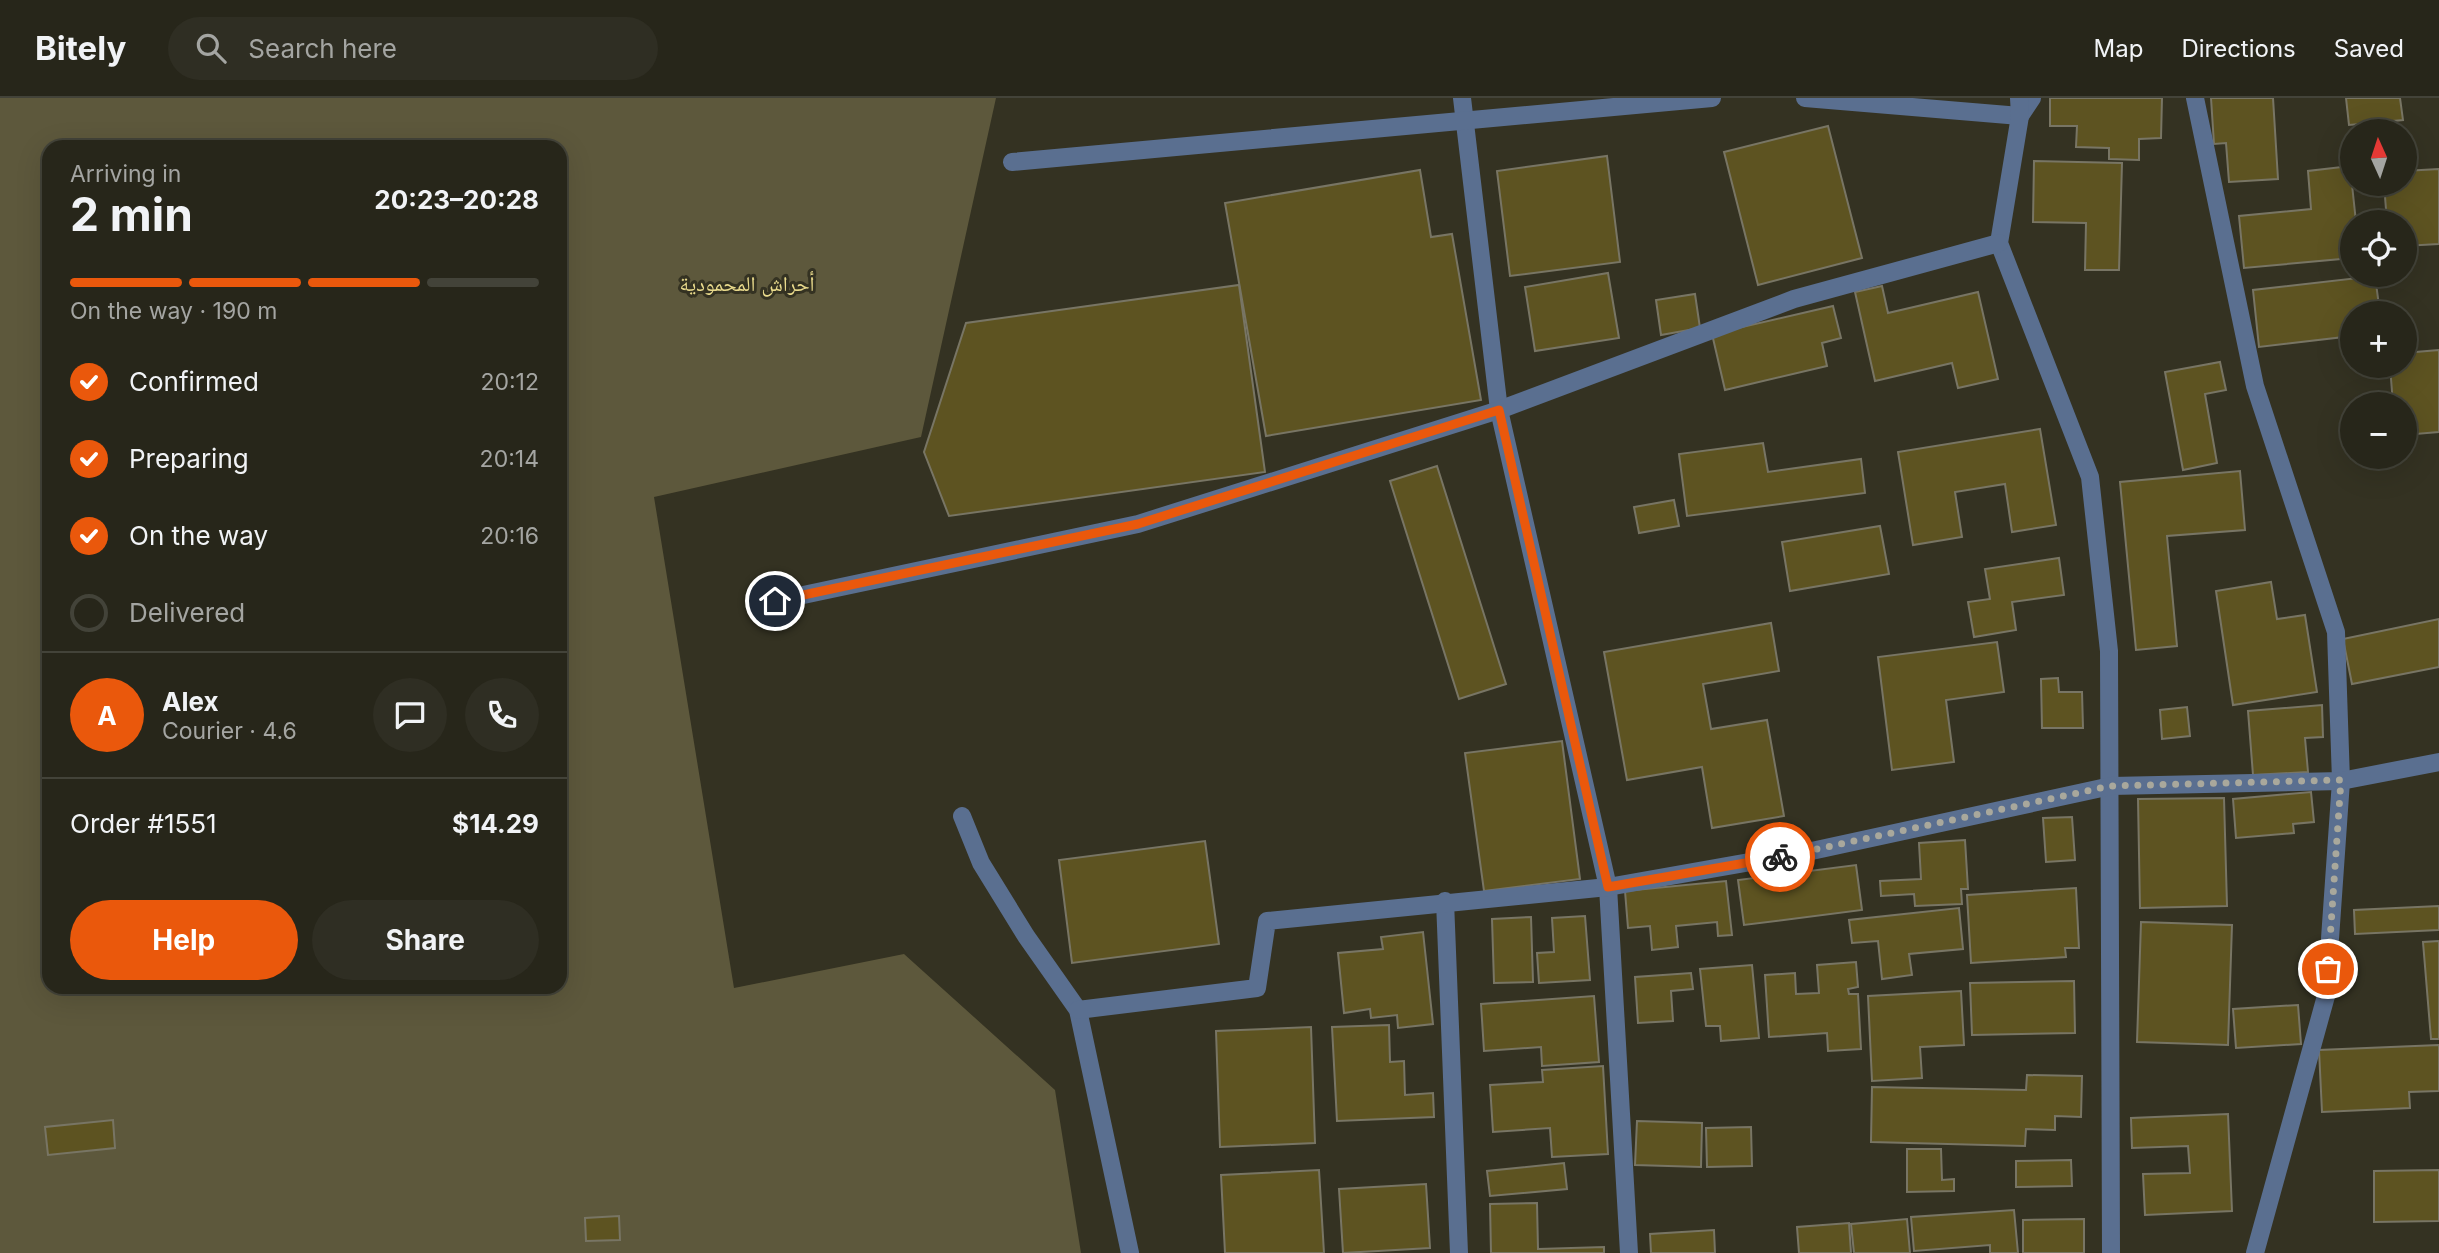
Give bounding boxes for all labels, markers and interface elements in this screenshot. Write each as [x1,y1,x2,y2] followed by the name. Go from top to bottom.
[168,17,658,80] search box
[35,28,126,68] text: Bitely
[192,29,230,67] icon: search
[248,33,397,64] text: Search here
[2094,34,2143,63] text: Map
[2181,34,2296,63] text: Directions
[2334,34,2404,63] text: Saved
[2340,119,2417,196] north arrow
[2340,119,2417,469] map controls
[70,160,181,188] text: Arriving in
[374,184,539,215] text: 20:23–20:28
[70,186,193,242] text: 2 min
[2340,210,2417,287] button: locate
[679,271,815,297] park label: أحراش المحمودية
[70,297,277,325] text: On the way · 190 m
[2340,301,2417,378] button: +
[70,363,108,401] icon: check
[129,366,259,397] text: Confirmed
[480,368,539,396] text: 20:12
[2340,392,2417,469] button: −
[70,440,108,478] icon: check
[129,443,249,474] text: Preparing
[480,445,539,473] text: 20:14
[70,517,108,555] icon: check
[129,520,268,551] text: On the way
[480,522,539,550] text: 20:16
[745,571,805,631] pin
[756,582,794,620] icon: home
[129,597,245,628] text: Delivered
[373,678,447,752] button: chat
[465,678,539,752] button: phone
[162,686,219,717] text: Alex
[97,700,117,731] text: A
[162,717,297,745] text: Courier · 4.6
[70,808,217,839] text: Order #1551
[452,808,539,839] text: $14.29
[1745,822,1815,892] courier
[1761,838,1799,876] icon: bike
[70,900,298,980] button: Help
[312,900,539,980] button: Share
[2298,939,2358,999] pin
[2309,950,2347,988] icon: bag

